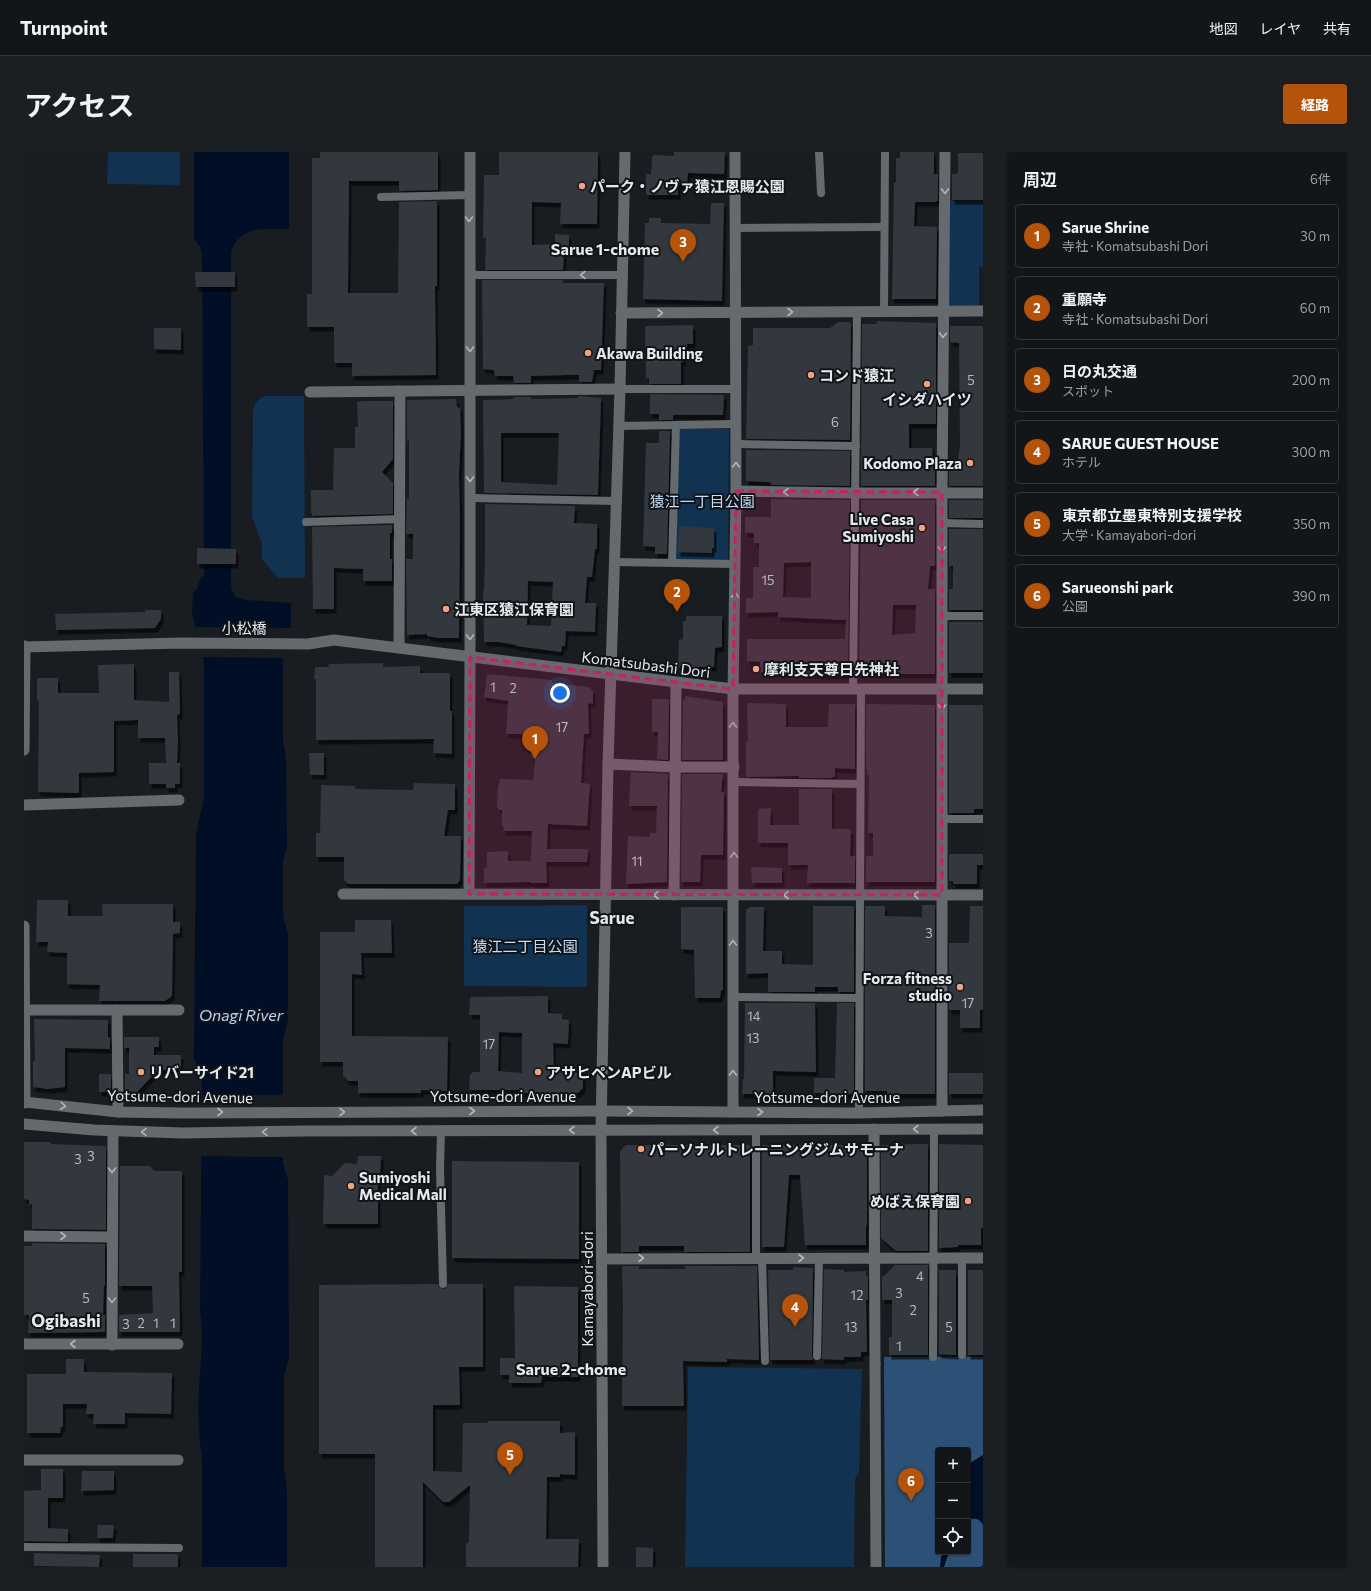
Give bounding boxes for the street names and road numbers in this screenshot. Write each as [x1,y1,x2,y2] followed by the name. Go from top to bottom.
[221,619,267,637] street label: 小松橋
[581,647,711,681] street label: Komatsubashi Dori
[107,1086,253,1106] street label: Yotsume-dori Avenue
[430,1087,576,1105] street label: Yotsume-dori Avenue
[754,1088,900,1106] street label: Yotsume-dori Avenue
[578,1231,596,1347] street label: Kamayabori-dori

